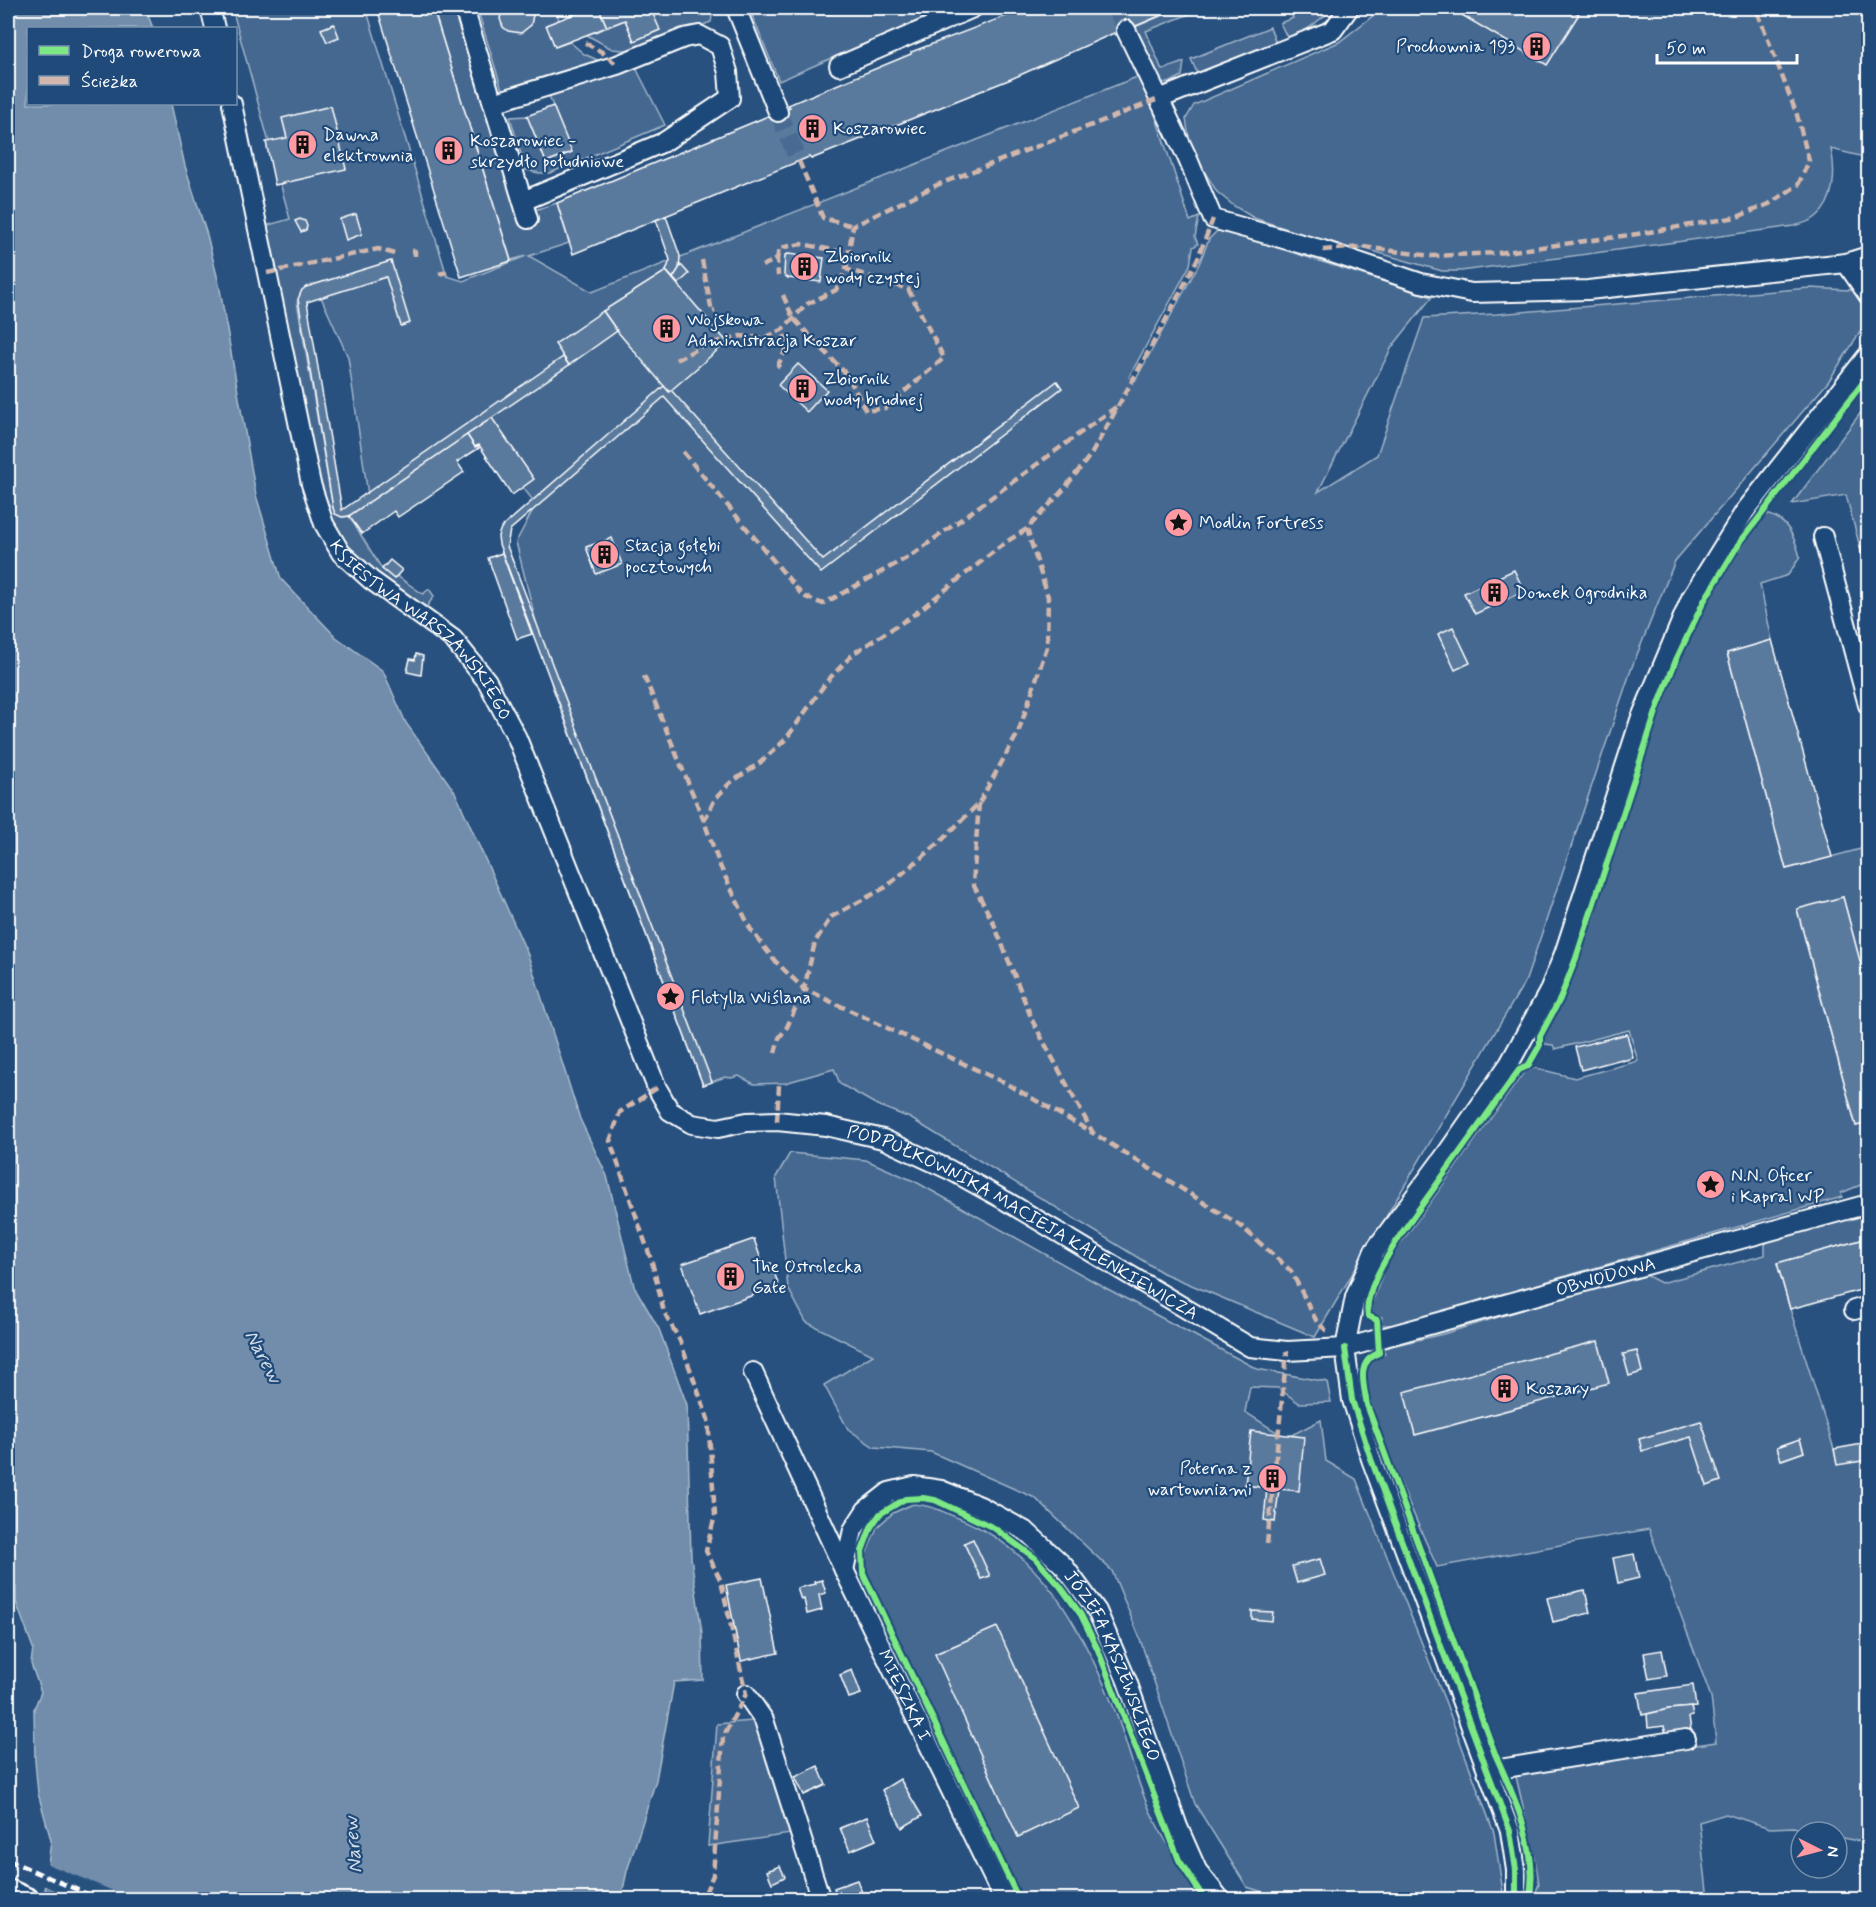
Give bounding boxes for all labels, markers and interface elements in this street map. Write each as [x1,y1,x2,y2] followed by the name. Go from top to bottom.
[27,27,237,105] legend
[1657,27,1796,65] scale bar
[1520,30,1552,62] building icon: Prochownia 193
[1396,35,1515,59] place label: Prochownia 193
[1666,37,1706,61] text: 50 m
[81,40,201,64] text: Droga rowerowa
[81,70,138,94] text: Ścieżka
[796,112,828,144] building icon: Koszarowiec
[833,117,927,141] place label: Koszarowiec
[323,123,413,168] place label: Dawna elektrownia
[286,128,318,160] building icon: Dawna elektrownia
[470,129,624,174] place label: Koszarowiec - skrzydło południowe
[433,134,465,166] building icon: Koszarowiec - skrzydło południowe
[825,245,920,290] place label: Zbiornik wody czystej
[788,250,820,282] building icon: Zbiornik wody czystej
[687,308,857,353] place label: Wojskowa Administracja Koszar
[650,313,682,345] building icon: Wojskowa Administracja Koszar
[823,367,923,412] place label: Zbiornik wody brudnej
[786,372,818,404] building icon: Zbiornik wody brudnej
[1162,506,1194,538] place icon: Modlin Fortress
[1199,511,1324,535] place label: Modlin Fortress
[625,534,721,579] place label: Stacja gołębi pocztowych
[323,536,516,725] street label: KSIĘSTWA WARSZAWSKIEGO
[588,539,620,571] building icon: Stacja gołębi pocztowych
[1478,576,1510,608] building icon: Domek Ogrodnika
[1515,581,1648,605] place label: Domek Ogrodnika
[654,981,686,1013] place icon: Flotylla Wiślana
[691,986,811,1010] place label: Flotylla Wiślana
[845,1120,1202,1326] street label: PODPUŁKOWNIKA MACIEJA KALENKIEWICZA
[1731,1164,1824,1209] place label: N.N. Oficer i Kapral WP
[1694,1169,1726,1201] place icon: N.N. Oficer i Kapral WP
[1553,1252,1658,1302] street label: OBWODOWA
[752,1255,862,1300] place label: The Ostrolecka Gate
[715,1260,747,1292] building icon: The Ostrolecka Gate
[237,1325,289,1390] water label: Narew
[1489,1372,1521,1404] building icon: Koszary
[1526,1377,1589,1401] place label: Koszary
[1148,1457,1252,1502] place label: Poterna z wartowniami
[1257,1462,1289,1494] building icon: Poterna z wartowniami
[1058,1565,1165,1765] street label: JÓZEFA KASZEWSKIEGO
[871,1646,936,1745] street label: MIESZKA I
[337,1813,369,1874] water label: Narew
[1789,1820,1849,1880] north arrow
[1821,1845,1843,1858] text: N

